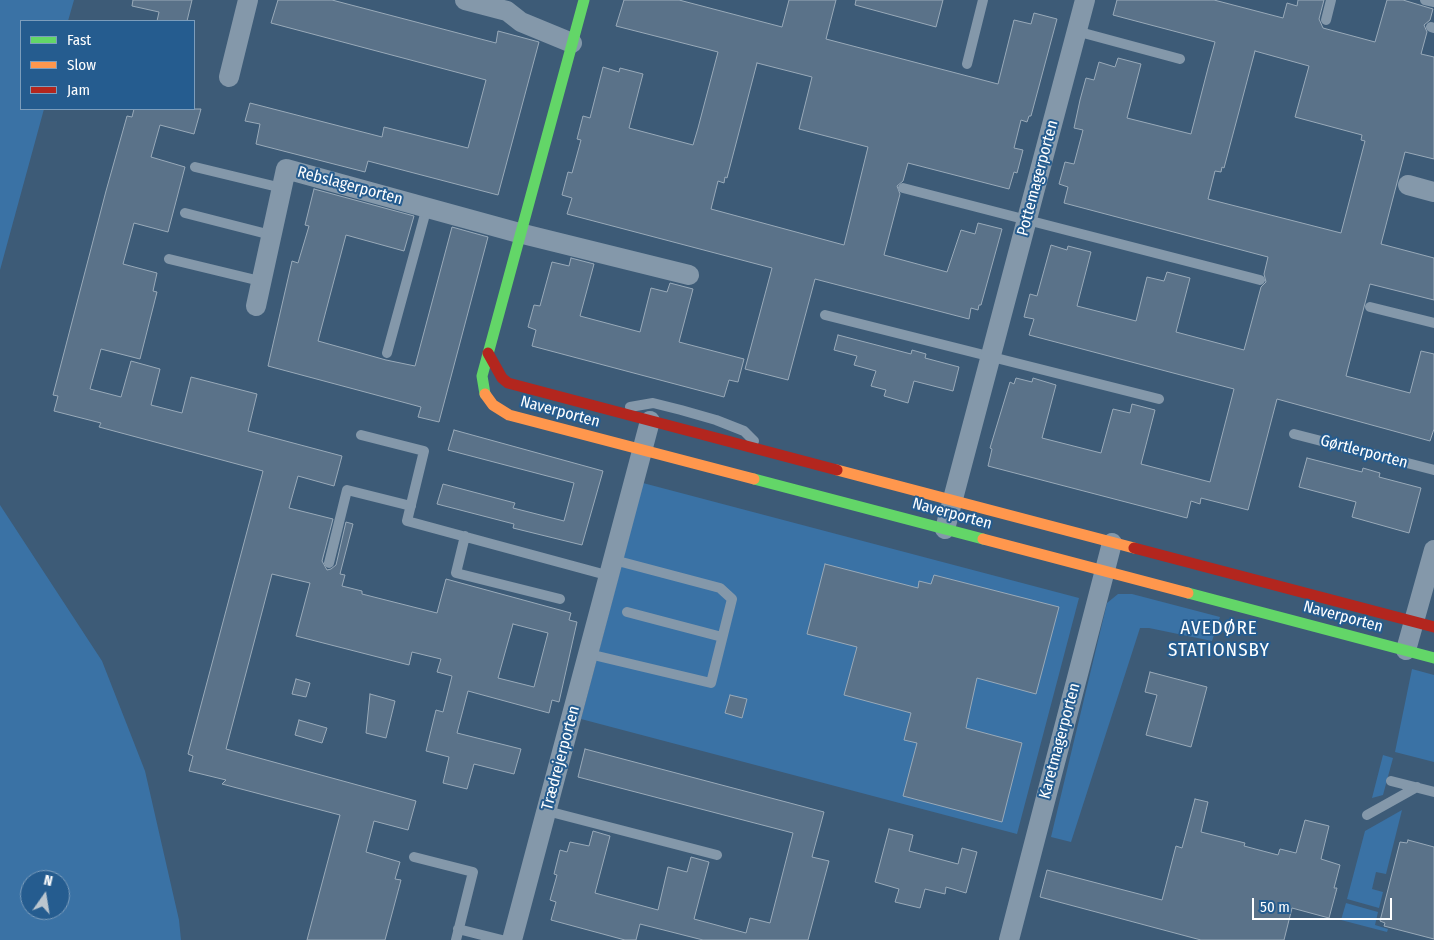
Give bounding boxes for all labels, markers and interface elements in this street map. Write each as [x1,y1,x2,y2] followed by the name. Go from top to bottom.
[20,20,195,110] legend
[67,31,91,49] text: Fast
[67,56,96,74] text: Slow
[67,81,90,99] text: Jam
[1013,118,1063,238] street label: Pottemagerporten
[295,163,405,209] street label: Rebslagerporten
[518,392,602,432] street label: Naverporten
[1318,431,1410,473] street label: Gørtlerporten
[910,494,994,534] street label: Naverporten
[1301,597,1385,637] street label: Naverporten
[1167,618,1271,662] district label: AVEDØRE STATIONSBY
[1035,681,1085,801] street label: Karetmagerporten
[538,704,584,812] street label: Trædrejerporten
[20,870,70,920] north arrow
[42,872,54,890] text: N
[1254,888,1394,920] scale bar
[1260,898,1290,916] text: 50 m

